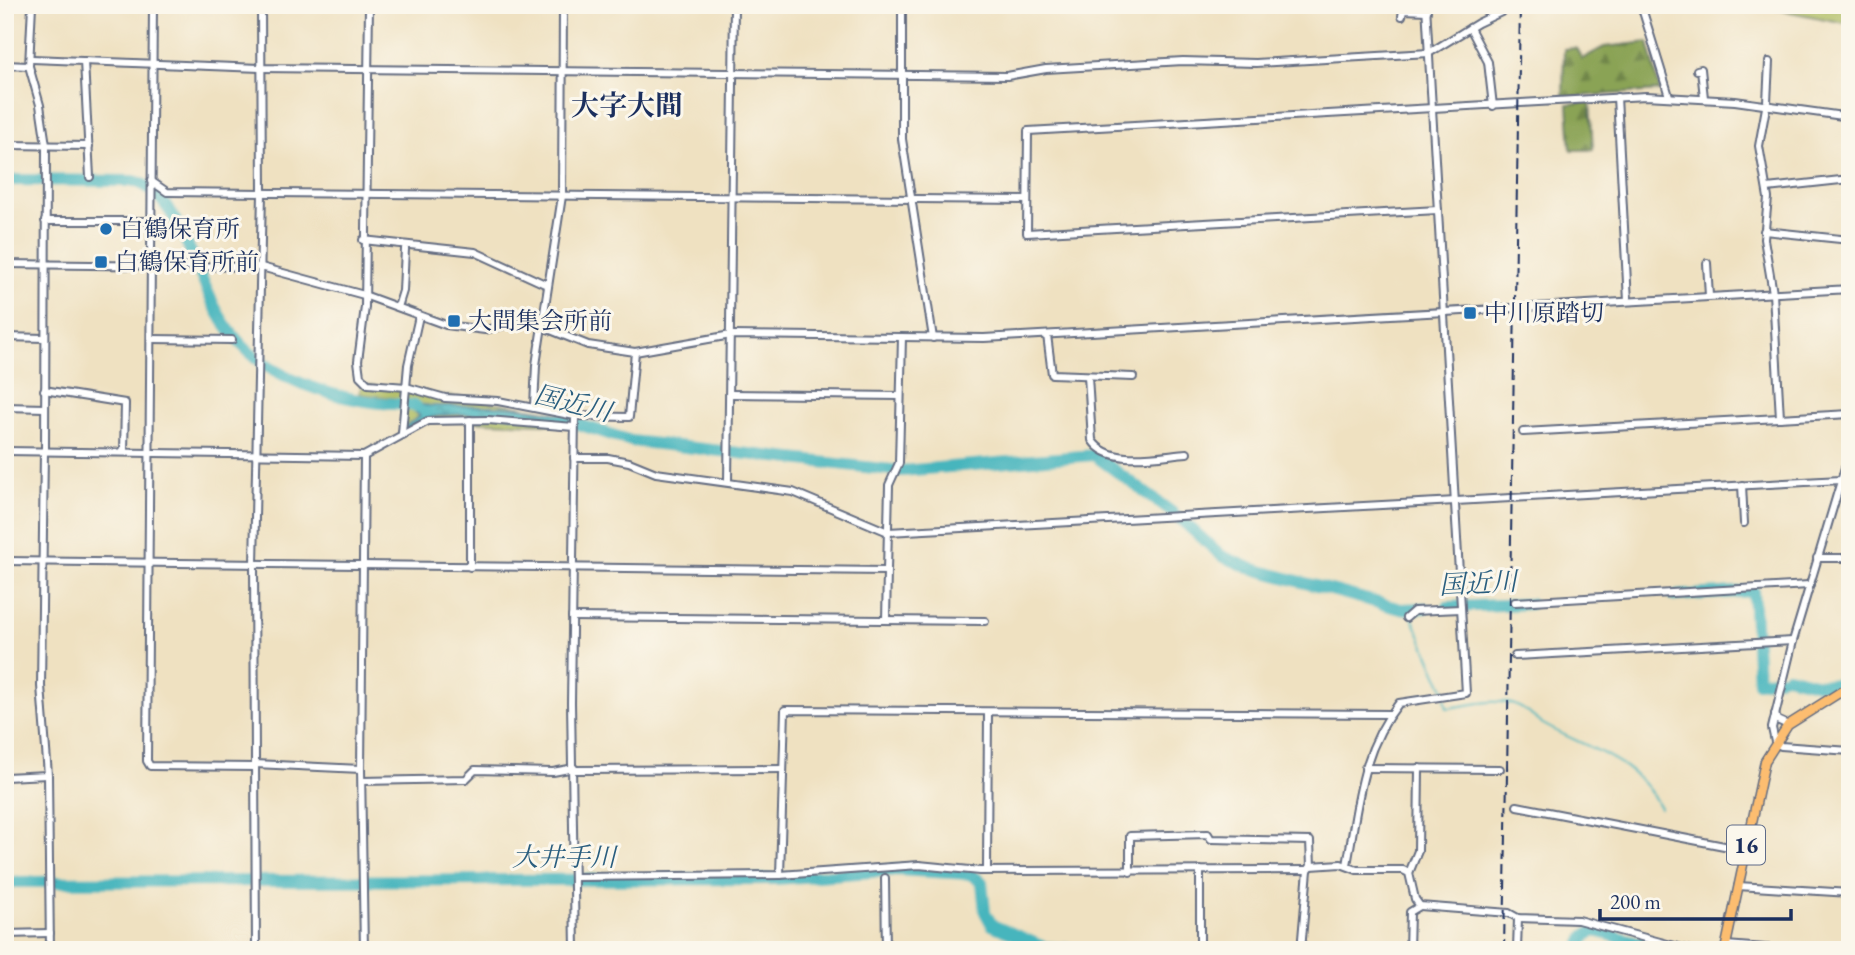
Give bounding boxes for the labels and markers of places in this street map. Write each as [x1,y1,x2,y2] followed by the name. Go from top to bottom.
[120,213,240,244] place label: 白鶴保育所
[98,221,114,237] marker: 白鶴保育所
[115,246,259,277] place label: 白鶴保育所前
[93,254,109,270] marker: 白鶴保育所前
[1484,297,1604,328] place label: 中川原踏切
[468,305,612,336] place label: 大間集会所前
[1462,305,1478,321] marker: 中川原踏切
[446,313,462,329] marker: 大間集会所前

